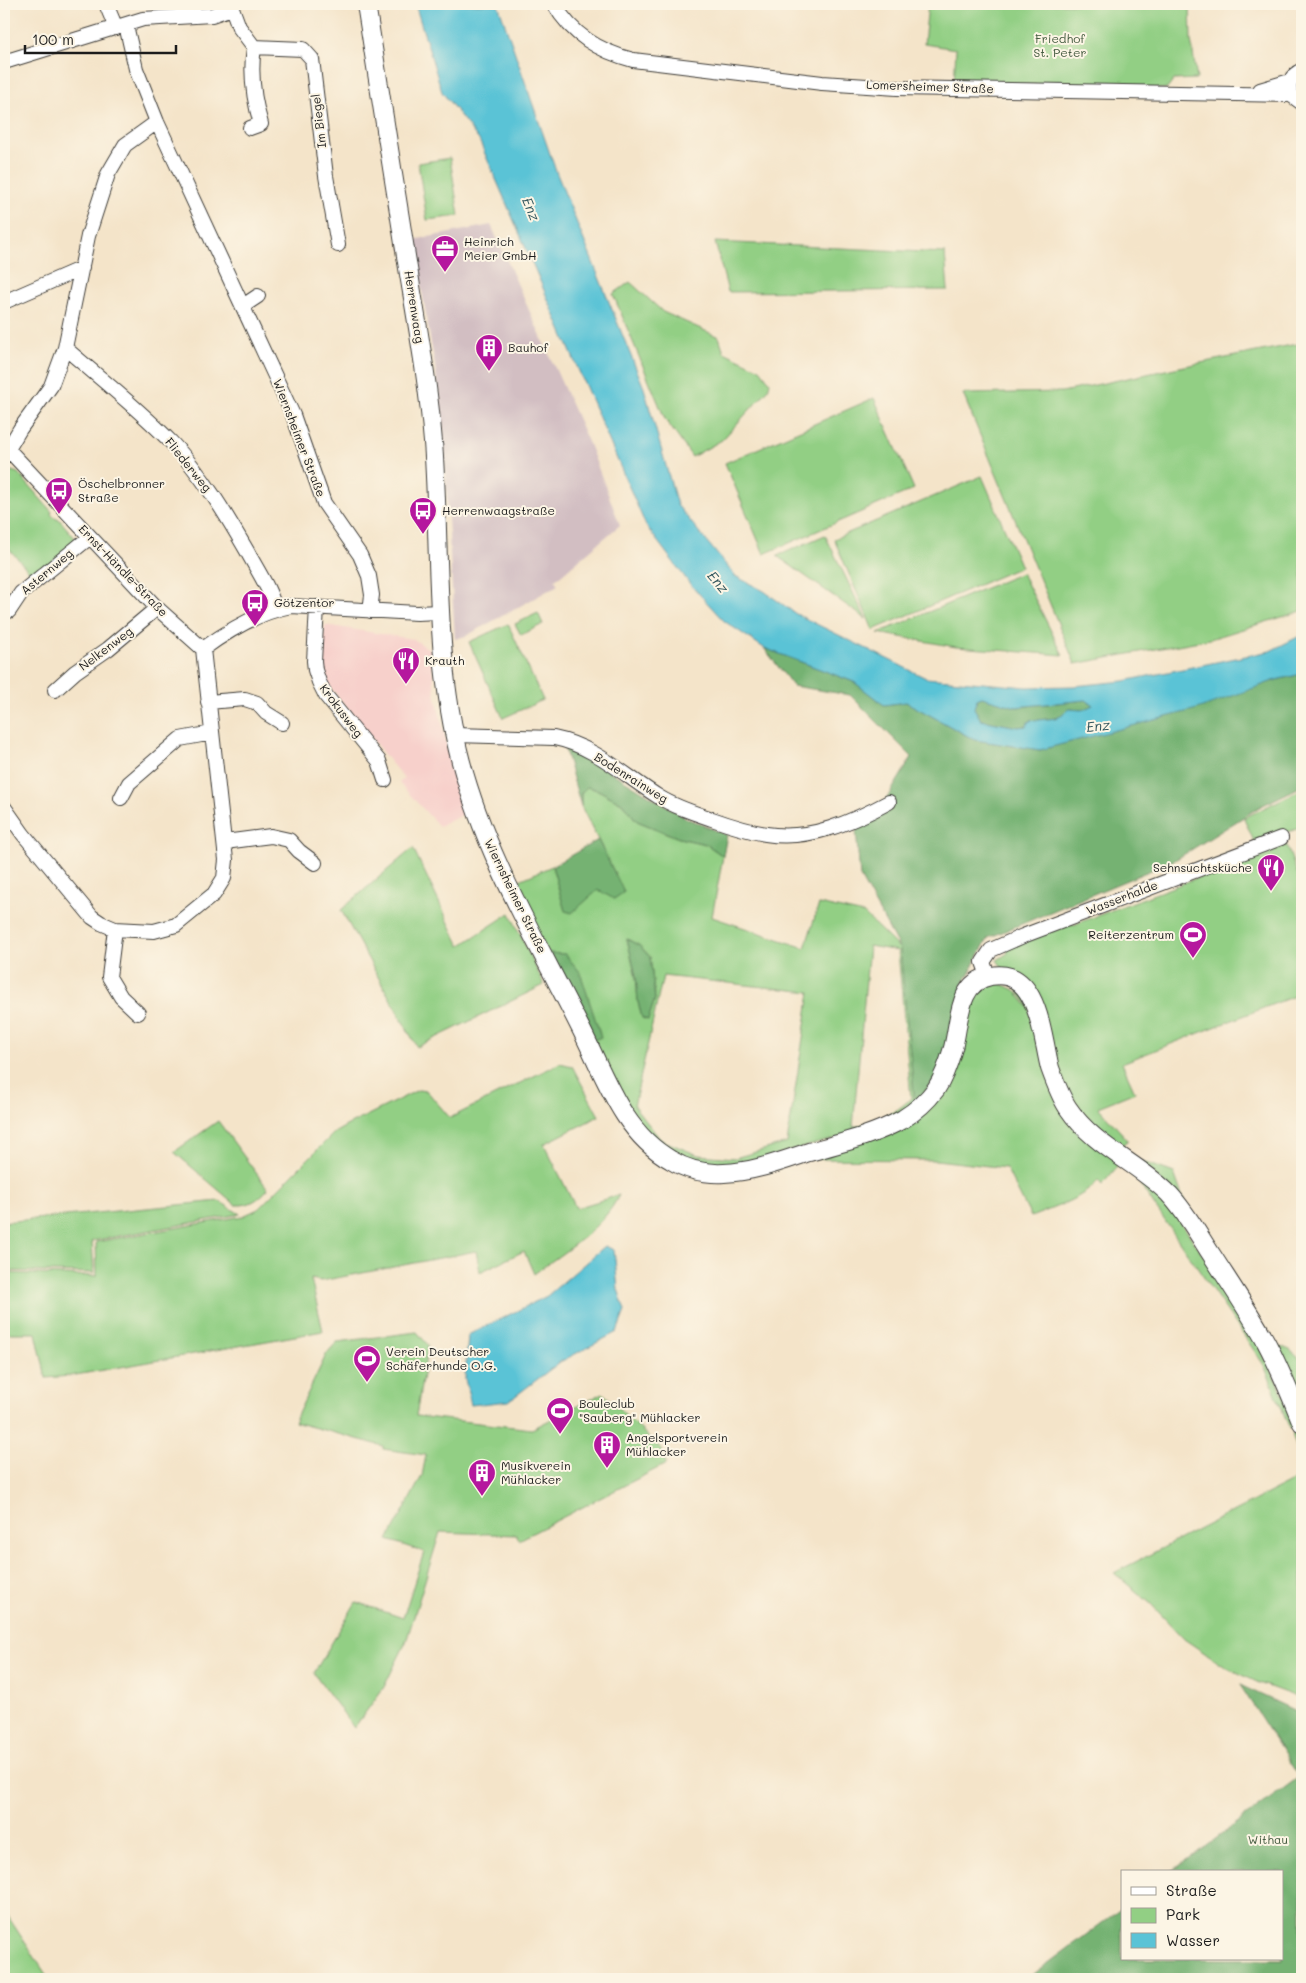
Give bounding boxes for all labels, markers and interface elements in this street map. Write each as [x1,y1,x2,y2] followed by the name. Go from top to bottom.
[25,22,176,54] scale bar
[32,29,74,49] text: 100 m
[1034,30,1086,60] park label: Friedhof St. Peter
[866,76,994,96] street label: Lomersheimer Straße
[307,93,329,149] street label: Im Biegel
[518,194,545,224] water label: Enz
[464,233,537,263] place label: Heinrich Meier GmbH
[430,234,460,273] office icon: Heinrich Meier GmbH
[401,269,429,344] street label: Herrenwaag
[474,333,504,372] building icon: Bauhof
[508,339,548,355] place label: Bauhof
[270,376,330,499] street label: Wiernsheimer Straße
[162,434,216,495] street label: Fliederweg
[78,475,165,505] place label: Öschelbronner Straße
[44,476,74,515] bus stop icon: Öschelbronner Straße
[408,496,438,535] bus stop icon: Herrenwaagstraße
[442,502,555,518] place label: Herrenwaagstraße
[76,521,172,620] street label: Ernst-Händle-Straße
[17,545,76,598] street label: Asternweg
[704,567,733,597] water label: Enz
[240,588,270,627] bus stop icon: Götzentor
[274,594,334,610] place label: Götzentor
[75,623,136,674] street label: Nelkenweg
[391,646,421,685] restaurant icon: Krauth
[425,652,465,668] place label: Krauth
[316,680,367,740] street label: Krokusweg
[1085,715,1111,736] water label: Enz
[592,748,671,806] street label: Bodenrainweg
[481,836,551,955] street label: Wiernsheimer Straße
[1256,853,1286,892] restaurant icon: Sehnsuchtsküche
[1153,859,1252,875] place label: Sehnsuchtsküche
[1084,876,1160,918] street label: Wasserhalde
[1178,920,1208,959] sports icon: Reiterzentrum
[1088,926,1174,942] place label: Reiterzentrum
[386,1343,497,1373] place label: Verein Deutscher Schäferhunde O.G.
[352,1344,382,1383] sports icon: Verein Deutscher Schäferhunde O.G.
[579,1395,700,1425] place label: Bouleclub "Sauberg" Mühlacker
[545,1396,575,1435] sports icon: Bouleclub "Sauberg" Mühlacker
[626,1429,728,1459] place label: Angelsportverein Mühlacker
[592,1430,622,1469] building icon: Angelsportverein Mühlacker
[501,1457,571,1487] place label: Musikverein Mühlacker
[467,1458,497,1497] building icon: Musikverein Mühlacker
[1248,1831,1288,1847] park label: Withau
[1121,1870,1284,1960] legend
[1166,1880,1217,1900] text: Straße
[1166,1904,1200,1924] text: Park
[1166,1930,1220,1950] text: Wasser

